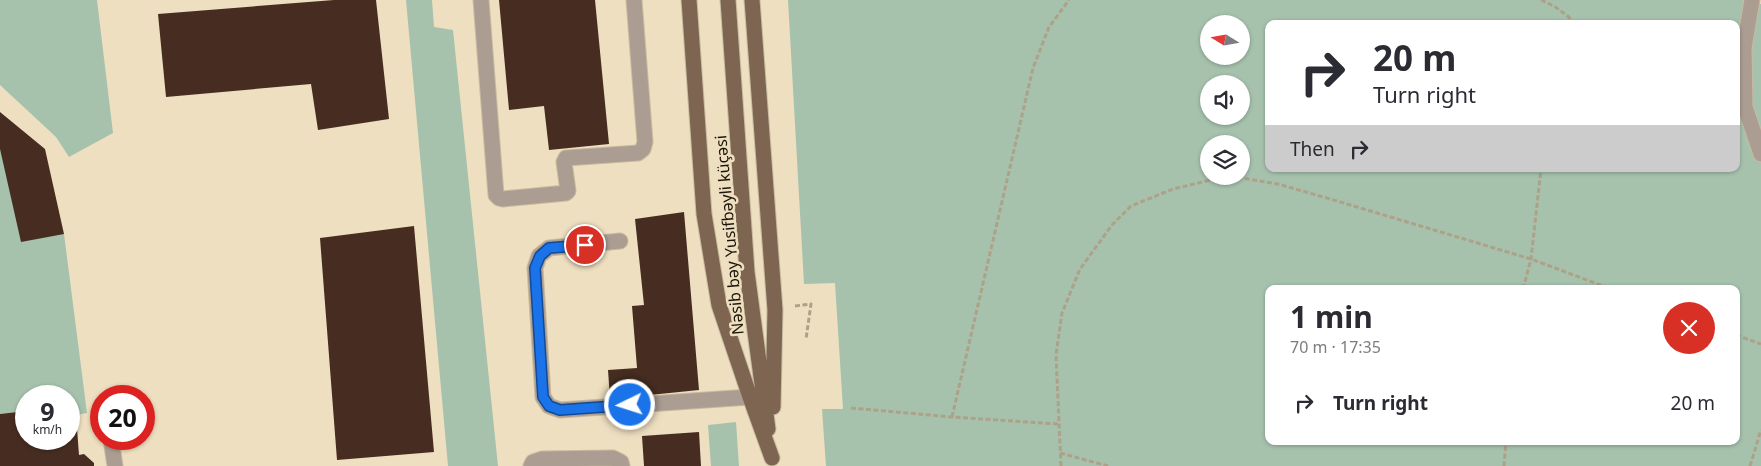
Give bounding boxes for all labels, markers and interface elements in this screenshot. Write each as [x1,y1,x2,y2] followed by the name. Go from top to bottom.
[1200,15,1250,65] north arrow
[1200,15,1250,185] map controls
[1373,34,1456,81] text: 20 m
[1290,40,1355,105] icon: right
[1200,75,1250,125] button: sound
[1373,79,1476,109] text: Turn right
[709,134,749,336] street label: Nəsib bəy Yusifbəyli küçəsi
[1200,135,1250,185] button: layers
[1345,135,1373,163] icon: right
[1290,136,1335,162] text: Then
[564,224,606,266] pin
[571,231,599,259] icon: arrive
[1290,296,1373,337] text: 1 min
[1663,302,1715,354] button: close
[1290,336,1381,358] text: 70 m · 17:35
[603,378,655,430] position arrow
[90,385,155,450] speed limit sign: 20
[1290,389,1318,417] icon: right
[1333,390,1428,416] text: Turn right
[1671,390,1715,416] text: 20 m
[40,394,55,428] text: 9
[33,421,62,438] text: km/h

